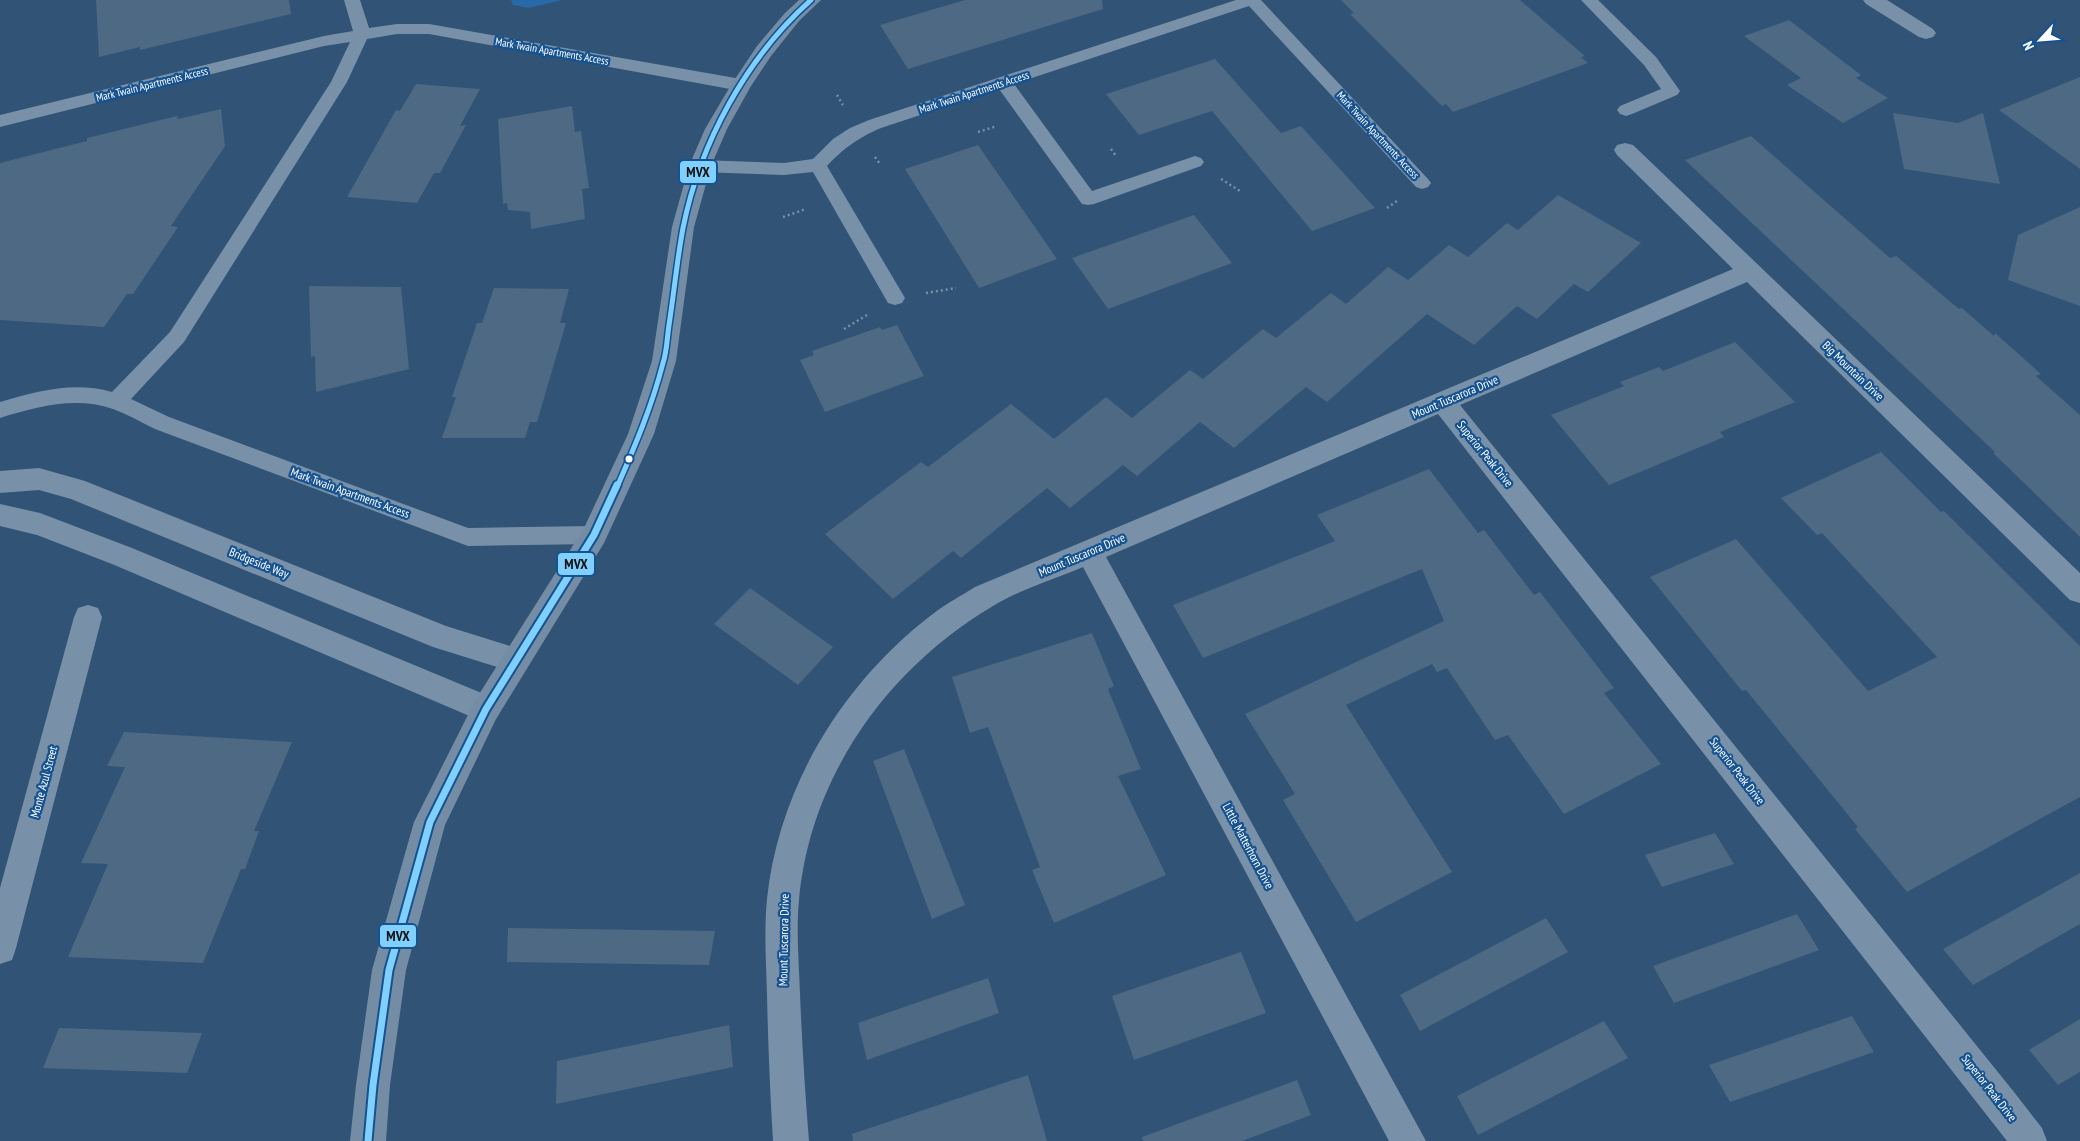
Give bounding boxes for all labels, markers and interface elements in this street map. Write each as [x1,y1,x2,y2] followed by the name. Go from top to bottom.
[2015,15,2065,65] north arrow
[494,34,610,68] street label: Mark Twain Apartments Access
[2019,38,2038,53] text: N
[95,63,210,105] street label: Mark Twain Apartments Access
[917,68,1031,116] street label: Mark Twain Apartments Access
[1334,88,1422,182] street label: Mark Twain Apartments Access
[679,160,717,184] line badge: MVX
[686,163,710,181] text: MVX
[1820,338,1887,404] street label: Big Mountain Drive
[1409,372,1500,422] street label: Mount Tuscarora Drive
[1454,418,1517,490] street label: Superior Peak Drive
[624,454,634,464] unlabelled marker
[289,464,412,521] street label: Mark Twain Apartments Access
[1036,530,1127,580] street label: Mount Tuscarora Drive
[227,544,292,581] street label: Bridgeside Way
[557,552,595,576] line badge: MVX
[564,555,588,573] text: MVX
[1707,734,1768,807] street label: Superior Peak Drive
[27,744,60,819] street label: Monte Azul Street
[1220,800,1277,891] street label: Little Matterhorn Drive
[775,894,792,986] street label: Mount Tuscarora Drive
[379,924,417,948] line badge: MVX
[386,927,410,945] text: MVX
[1959,1051,2020,1124] street label: Superior Peak Drive

